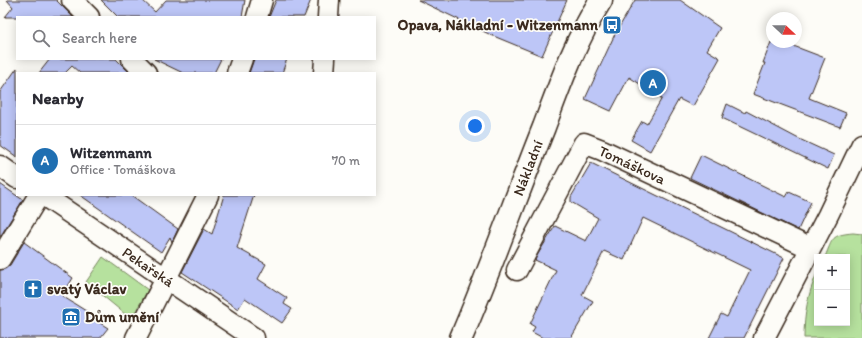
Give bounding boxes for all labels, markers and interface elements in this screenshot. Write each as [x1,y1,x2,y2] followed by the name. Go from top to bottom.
[766,12,802,48] north arrow
[601,14,623,36] bus stop icon: Opava, Nákladní - Witzenmann
[16,16,376,60] search box
[398,16,598,35] place label: Opava, Nákladní - Witzenmann
[30,27,52,49] icon: search
[62,29,137,47] text: Search here
[640,68,666,98] pin: A
[32,88,84,108] text: Nearby
[465,116,485,136] your location
[509,137,547,198] street label: Nákladní
[596,142,668,188] street label: Tomáškova
[70,144,152,162] text: Witzenmann
[41,153,49,168] text: A
[332,153,360,168] text: 70 m
[70,162,176,177] text: Office · Tomáškova
[119,243,177,291] street label: Pekařská
[814,254,850,326] map controls
[814,254,850,290] button: +
[22,278,44,300] church icon: svatý Václav
[47,280,127,299] place label: svatý Václav
[814,290,850,326] button: −
[60,306,82,328] museum icon: Dům umění
[85,308,159,326] place label: Dům umění

